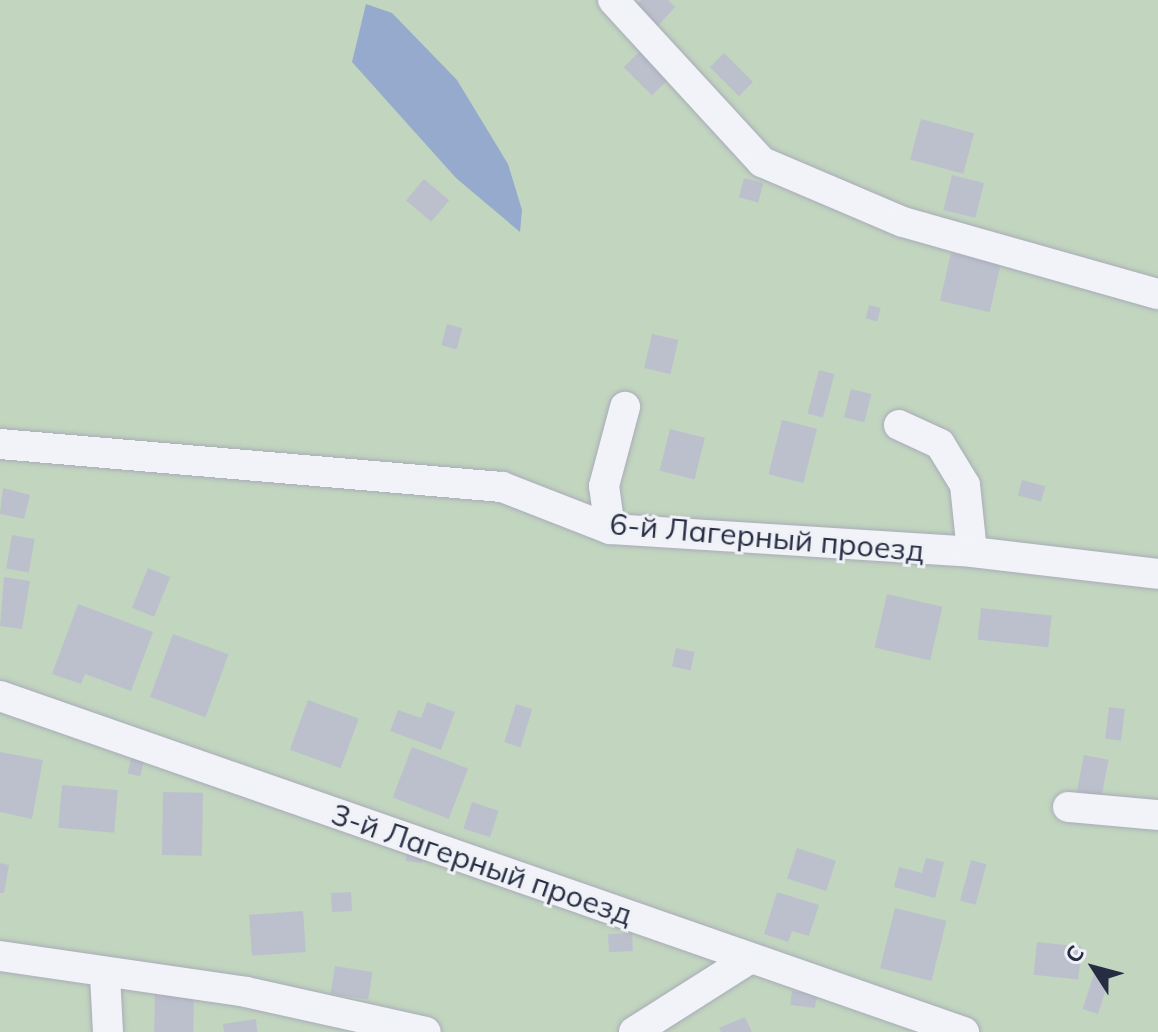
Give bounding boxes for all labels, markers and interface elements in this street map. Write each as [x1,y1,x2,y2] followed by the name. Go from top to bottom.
[608,505,926,569] street label: 6-й Лагерный проезд
[327,796,637,932] street label: 3-й Лагерный проезд
[1054,928,1134,1008] north arrow
[1059,940,1090,968] text: С

